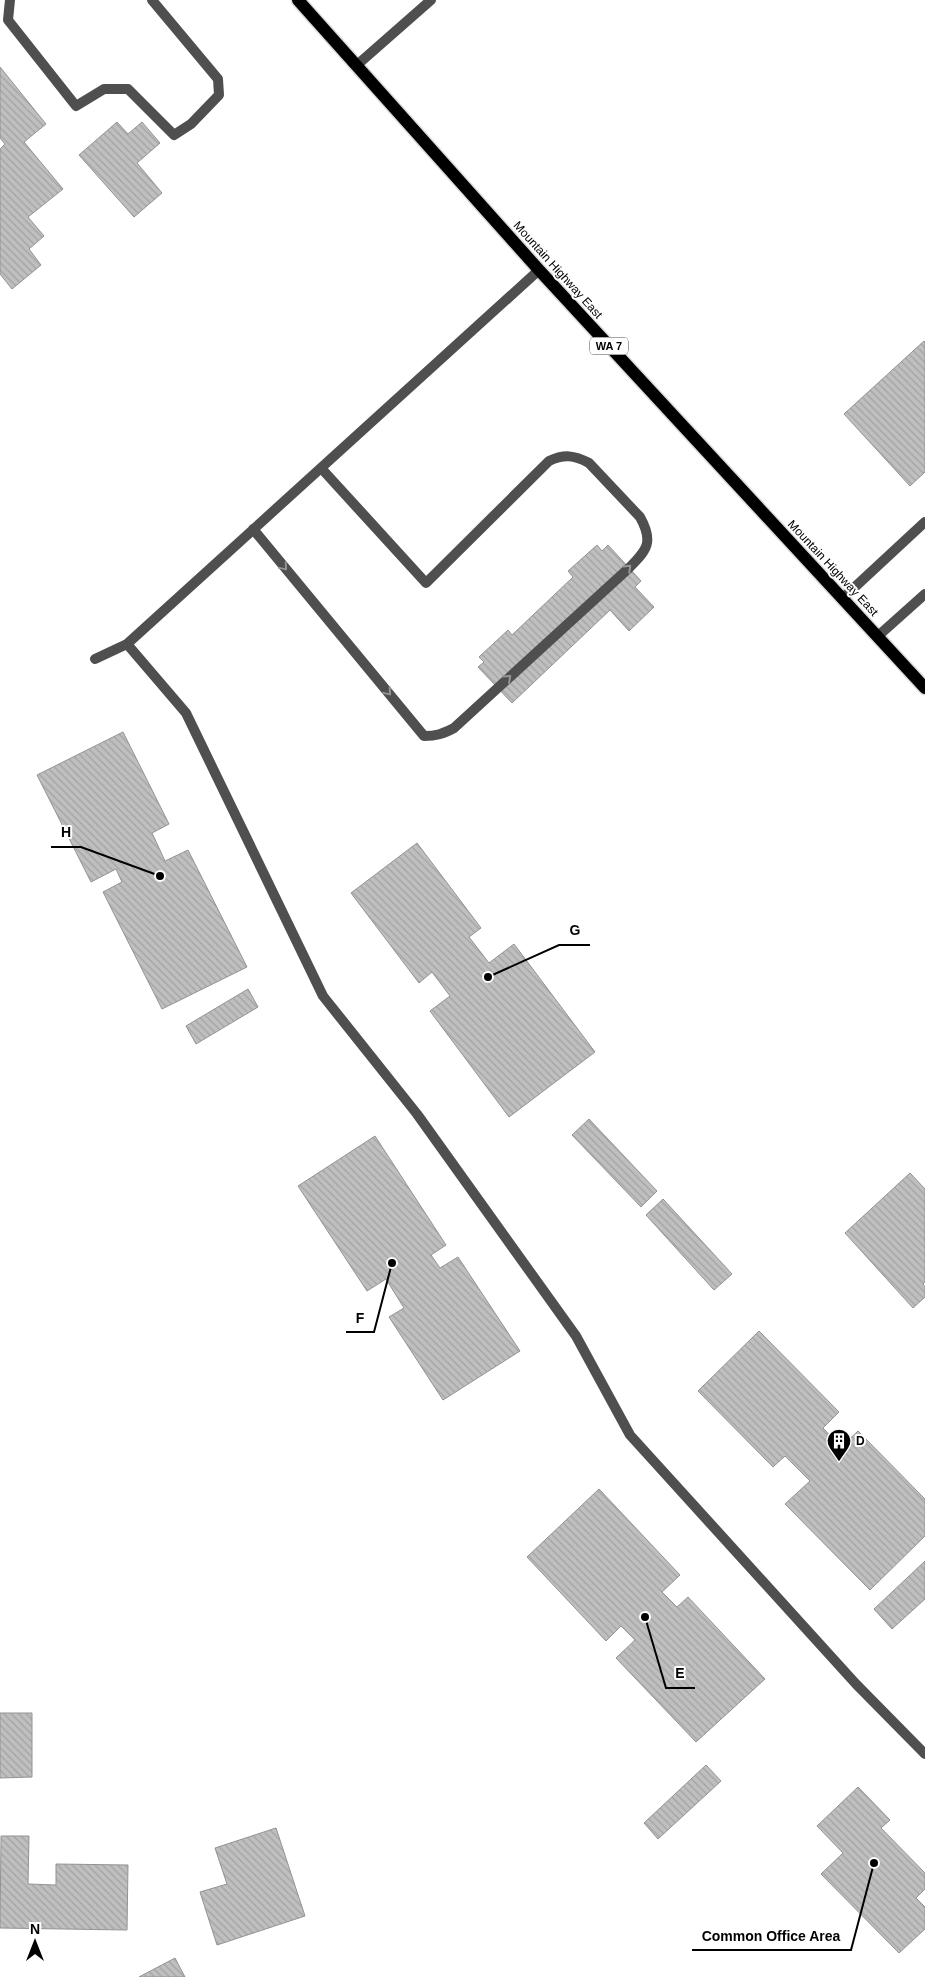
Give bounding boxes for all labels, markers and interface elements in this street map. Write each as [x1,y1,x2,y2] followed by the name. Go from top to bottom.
[511,218,606,322] street label: Mountain Highway East
[590,338,628,354] road number: WA 7
[785,517,882,619] street label: Mountain Highway East
[279,561,287,570] one-way arrow
[622,565,631,574] one-way arrow
[503,674,512,683] one-way arrow
[382,686,390,695] one-way arrow
[51,818,81,847] callout: H
[61,824,71,840] text: H
[559,916,590,945] callout: G
[570,922,581,938] text: G
[346,1303,374,1332] callout: F
[356,1310,365,1326] text: F
[826,1428,852,1462] building icon: D
[856,1434,865,1448] place label: D
[666,1659,695,1688] callout: E
[675,1665,685,1681] text: E
[10,1917,60,1967] north arrow
[30,1921,40,1937] text: N
[692,1921,851,1950] callout: Common Office Area
[702,1928,841,1944] text: Common Office Area

